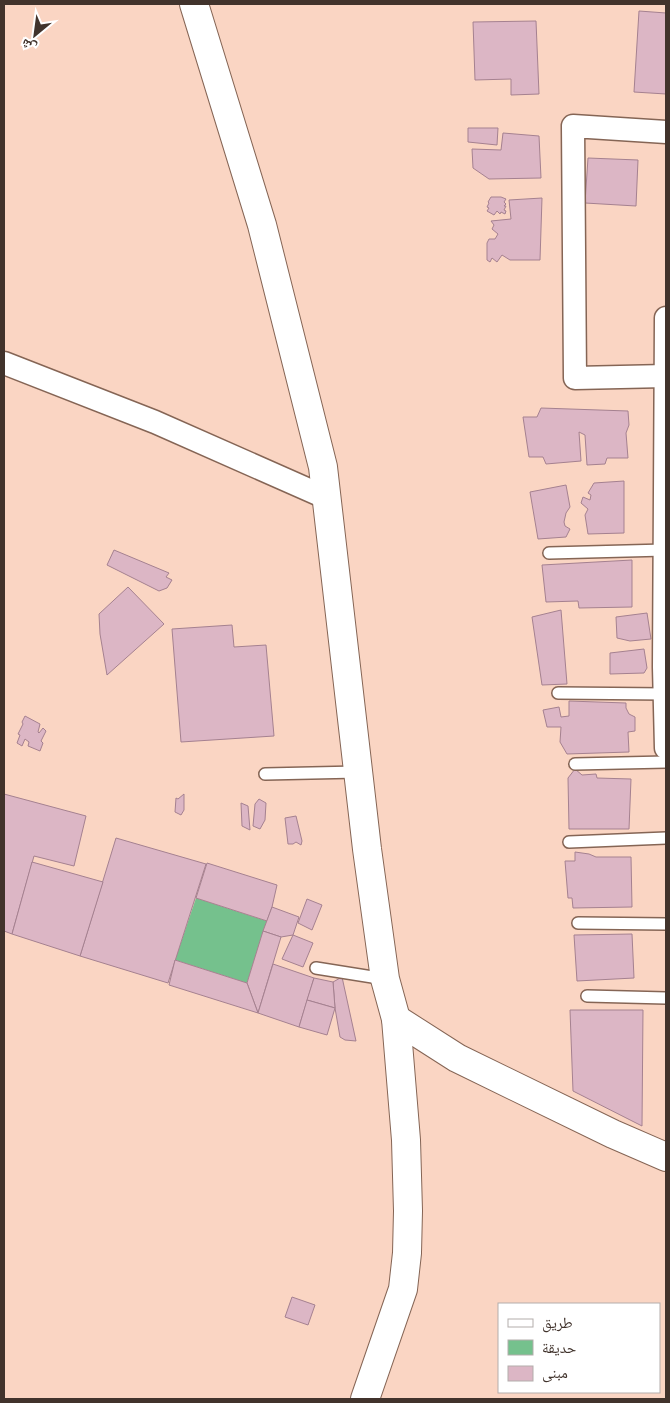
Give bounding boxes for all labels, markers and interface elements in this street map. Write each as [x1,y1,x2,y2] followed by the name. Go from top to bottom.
[10,10,60,60] north arrow
[19,34,40,56] text: ش
[498,1303,660,1393] legend
[542,1315,573,1334] text: طريق
[542,1340,577,1359] text: حديقة
[542,1365,568,1384] text: مبنى

